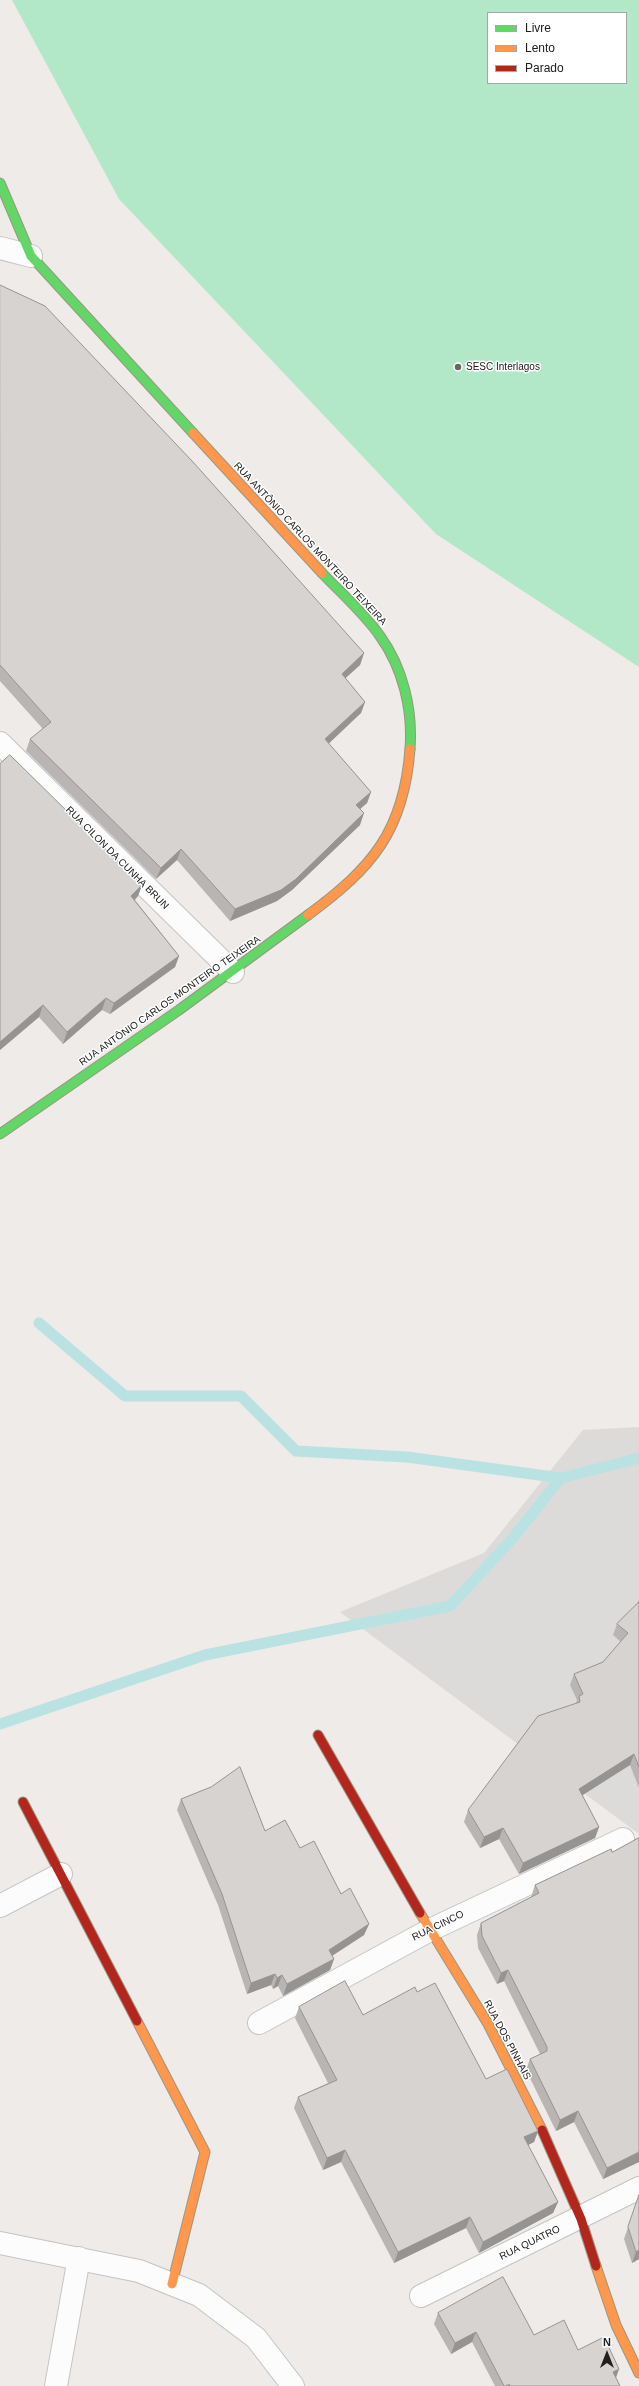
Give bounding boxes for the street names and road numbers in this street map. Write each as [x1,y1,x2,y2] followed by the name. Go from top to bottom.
[231,460,389,628] street label: RUA ANTÔNIO CARLOS MONTEIRO TEIXEIRA
[63,804,171,912] street label: RUA CILON DA CUNHA BRUN
[77,933,263,1069] street label: RUA ANTÔNIO CARLOS MONTEIRO TEIXEIRA
[410,1908,466,1944] street label: RUA CINCO
[481,1998,533,2082] street label: RUA DOS PINHAIS
[498,2223,562,2263] street label: RUA QUATRO

